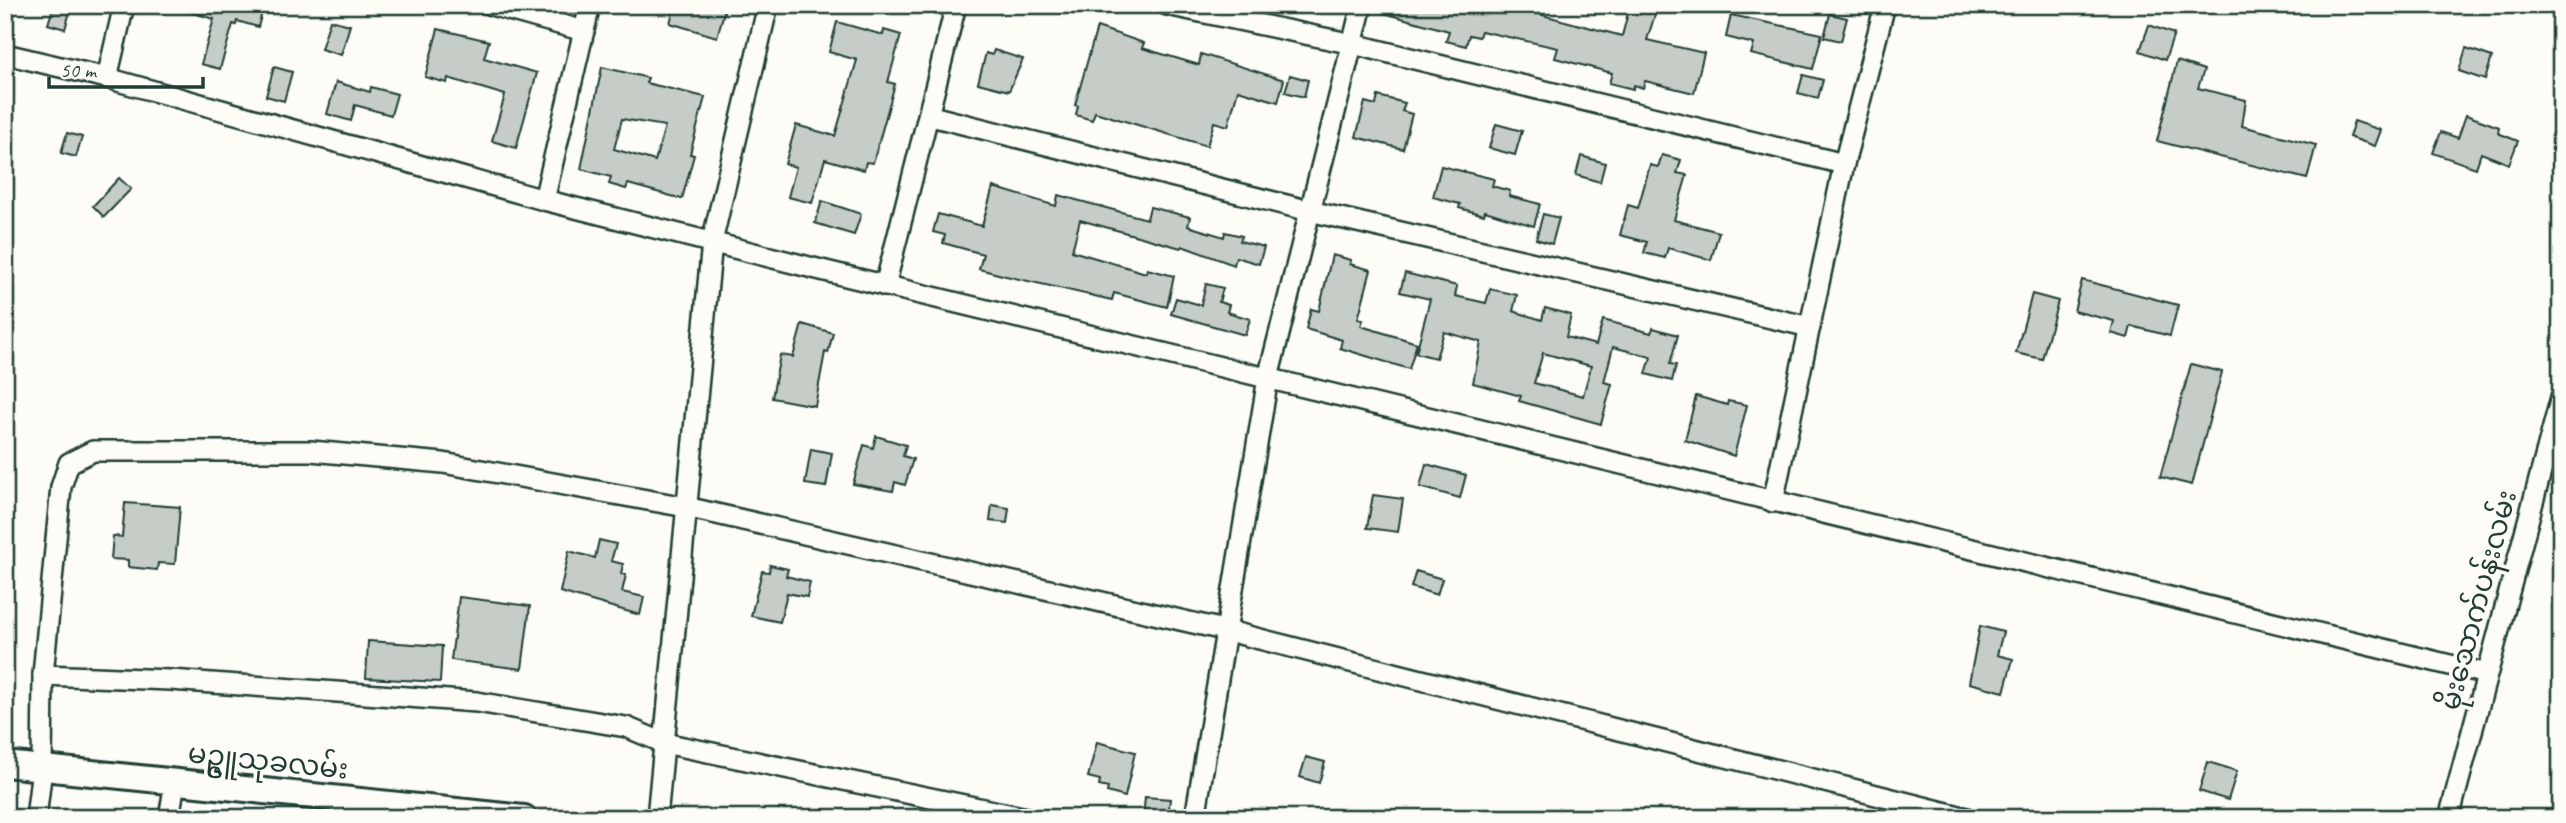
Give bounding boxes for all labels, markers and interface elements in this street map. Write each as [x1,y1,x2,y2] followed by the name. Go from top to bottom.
[49,46,203,90] scale bar
[60,57,98,83] text: 50 m
[2431,486,2529,715] street label: မိုးသောက်ပန်းလမ်း
[186,734,350,792] street label: မဥ္ဇူသုခလမ်း

